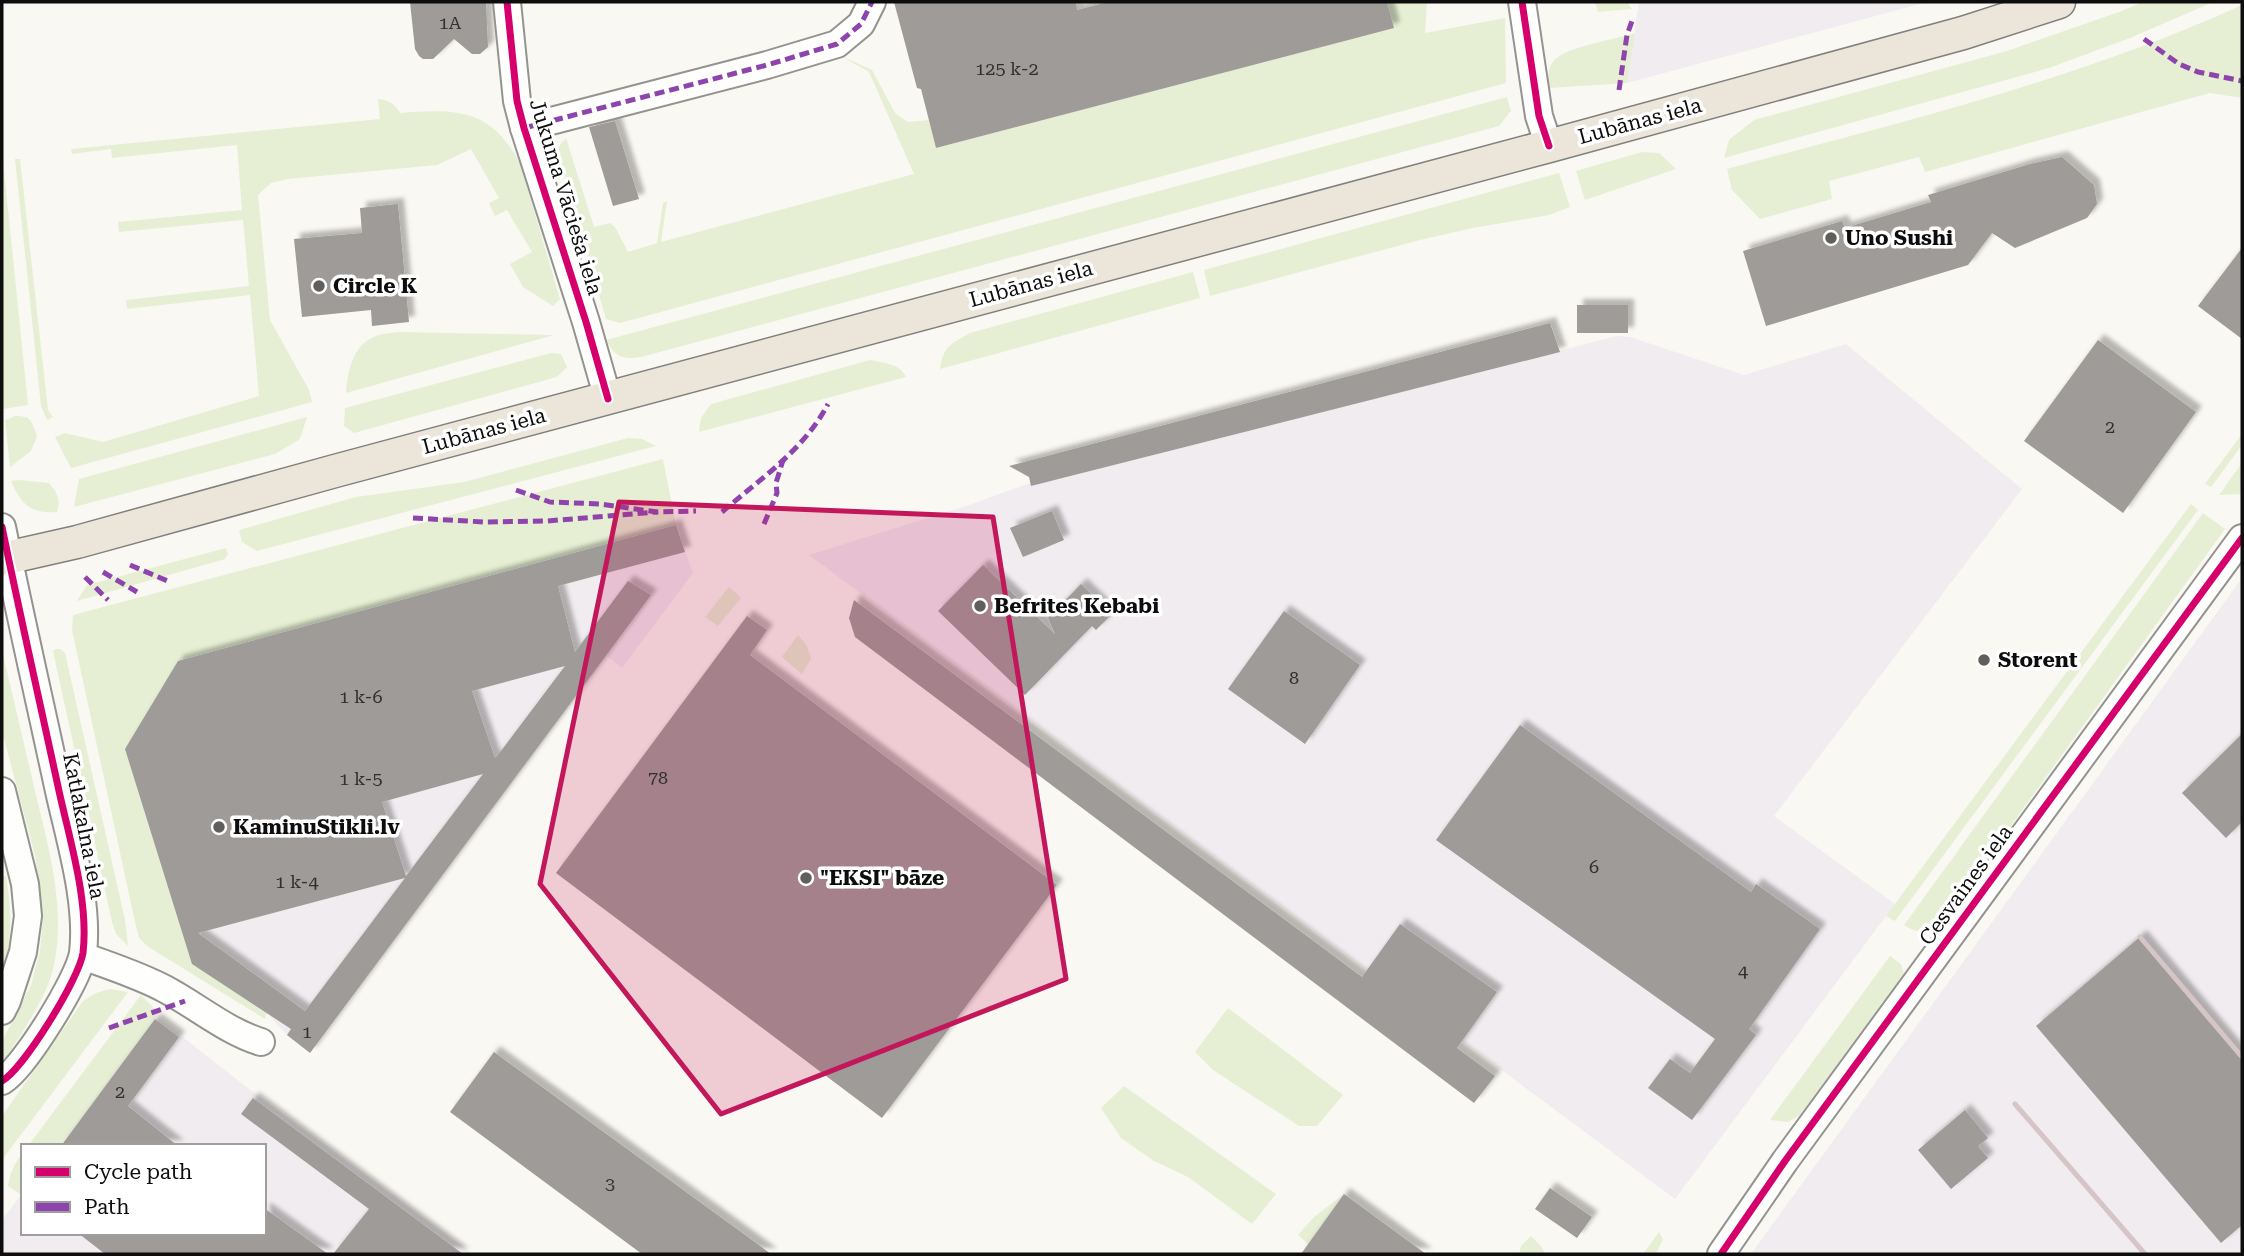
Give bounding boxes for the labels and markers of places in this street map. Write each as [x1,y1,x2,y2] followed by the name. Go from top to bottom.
[1845,226,1953,250] place label: Uno Sushi
[1823,230,1839,246] marker: Uno Sushi
[333,274,418,298] place label: Circle K
[311,278,327,294] marker: Circle K
[994,594,1159,618] place label: Befrites Kebabi
[972,598,988,614] marker: Befrites Kebabi
[1998,648,2078,672] place label: Storent
[1976,652,1992,668] marker: Storent
[233,815,400,839] place label: KaminuStikli.lv
[211,819,227,835] marker: KaminuStikli.lv
[820,866,944,890] place label: "EKSI" bāze
[798,870,814,886] marker: "EKSI" bāze

